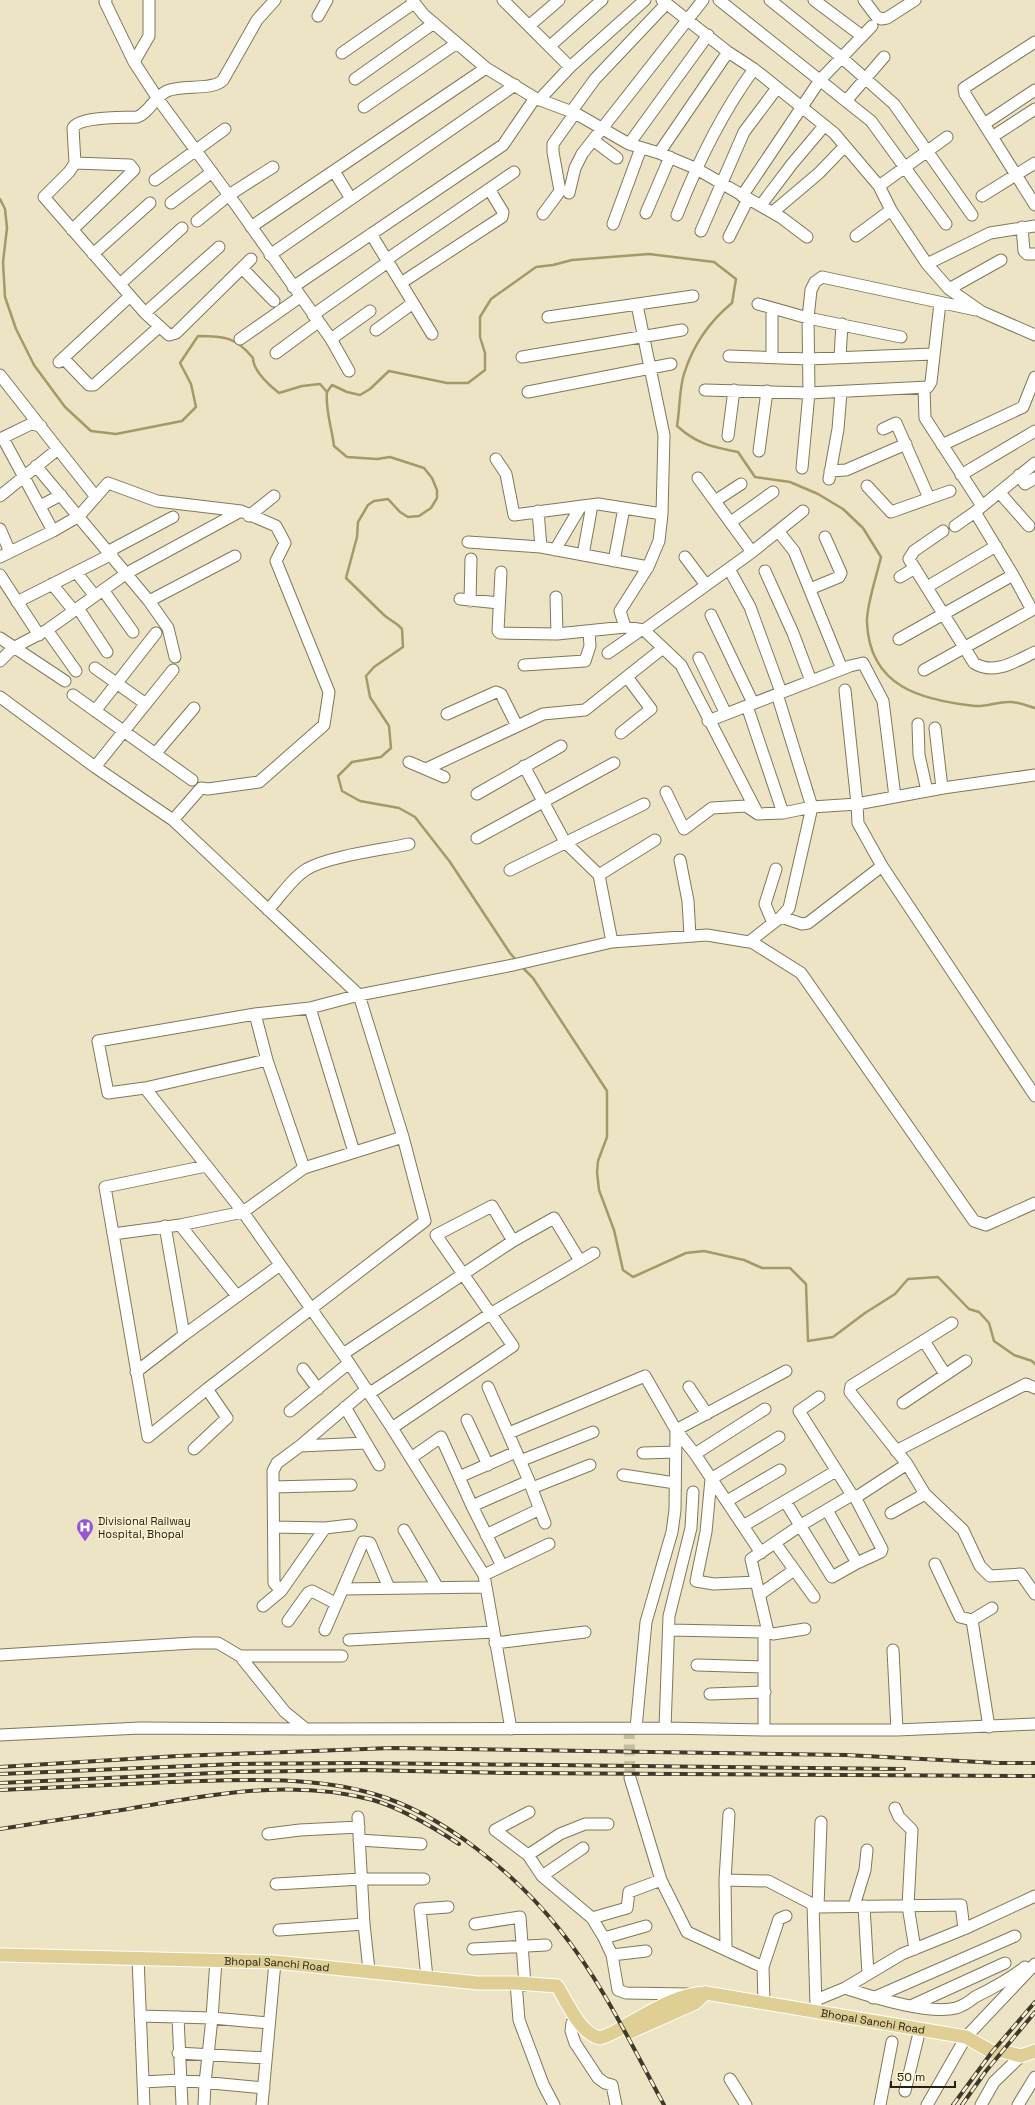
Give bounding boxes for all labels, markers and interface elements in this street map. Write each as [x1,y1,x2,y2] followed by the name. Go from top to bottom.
[98,1514,191,1541] place label: Divisional Railway Hospital, Bhopal
[75,1517,95,1542] hospital icon: Divisional Railway Hospital, Bhopal
[224,1954,330,1975] street label: Bhopal Sanchi Road
[820,2006,926,2037] street label: Bhopal Sanchi Road
[891,2063,955,2089] scale bar
[897,2069,925,2085] text: 50 m

